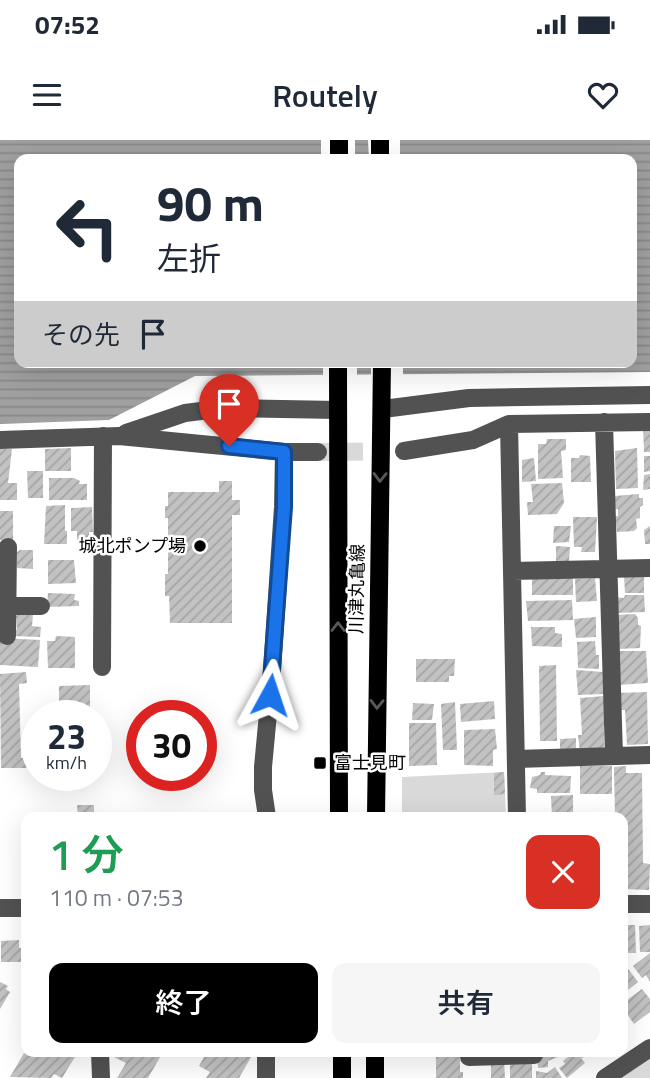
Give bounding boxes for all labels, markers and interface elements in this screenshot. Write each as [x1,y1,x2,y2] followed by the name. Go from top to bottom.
[35,5,100,44] text: 07:52
[272,71,378,119] text: Routely
[28,76,66,114] icon: menu
[584,76,622,114] icon: heart
[157,165,264,240] text: 90 m
[42,182,133,273] icon: left
[157,234,221,282] text: 左折
[42,315,120,354] text: その先
[134,315,172,353] icon: arrive
[199,374,259,446] pin
[210,385,248,423] icon: arrive
[372,472,387,483] one-way arrow
[79,532,186,559] place label: 城北ポンプ場
[192,538,208,554] marker: 城北ポンプ場
[342,544,371,634] street label: 川津丸亀線
[331,621,346,632] one-way arrow
[233,658,307,732] position arrow
[126,700,217,791] speed limit sign: 30
[369,700,385,710] one-way arrow
[47,709,86,763] text: 23
[46,749,87,776] text: km/h
[334,749,406,776] place label: 富士見町
[312,755,328,771] marker: 富士見町
[49,822,124,886] text: 1 分
[526,835,600,909] button: close
[49,880,184,915] text: 110 m · 07:53
[49,963,318,1043] button: 終了
[332,963,600,1043] button: 共有

